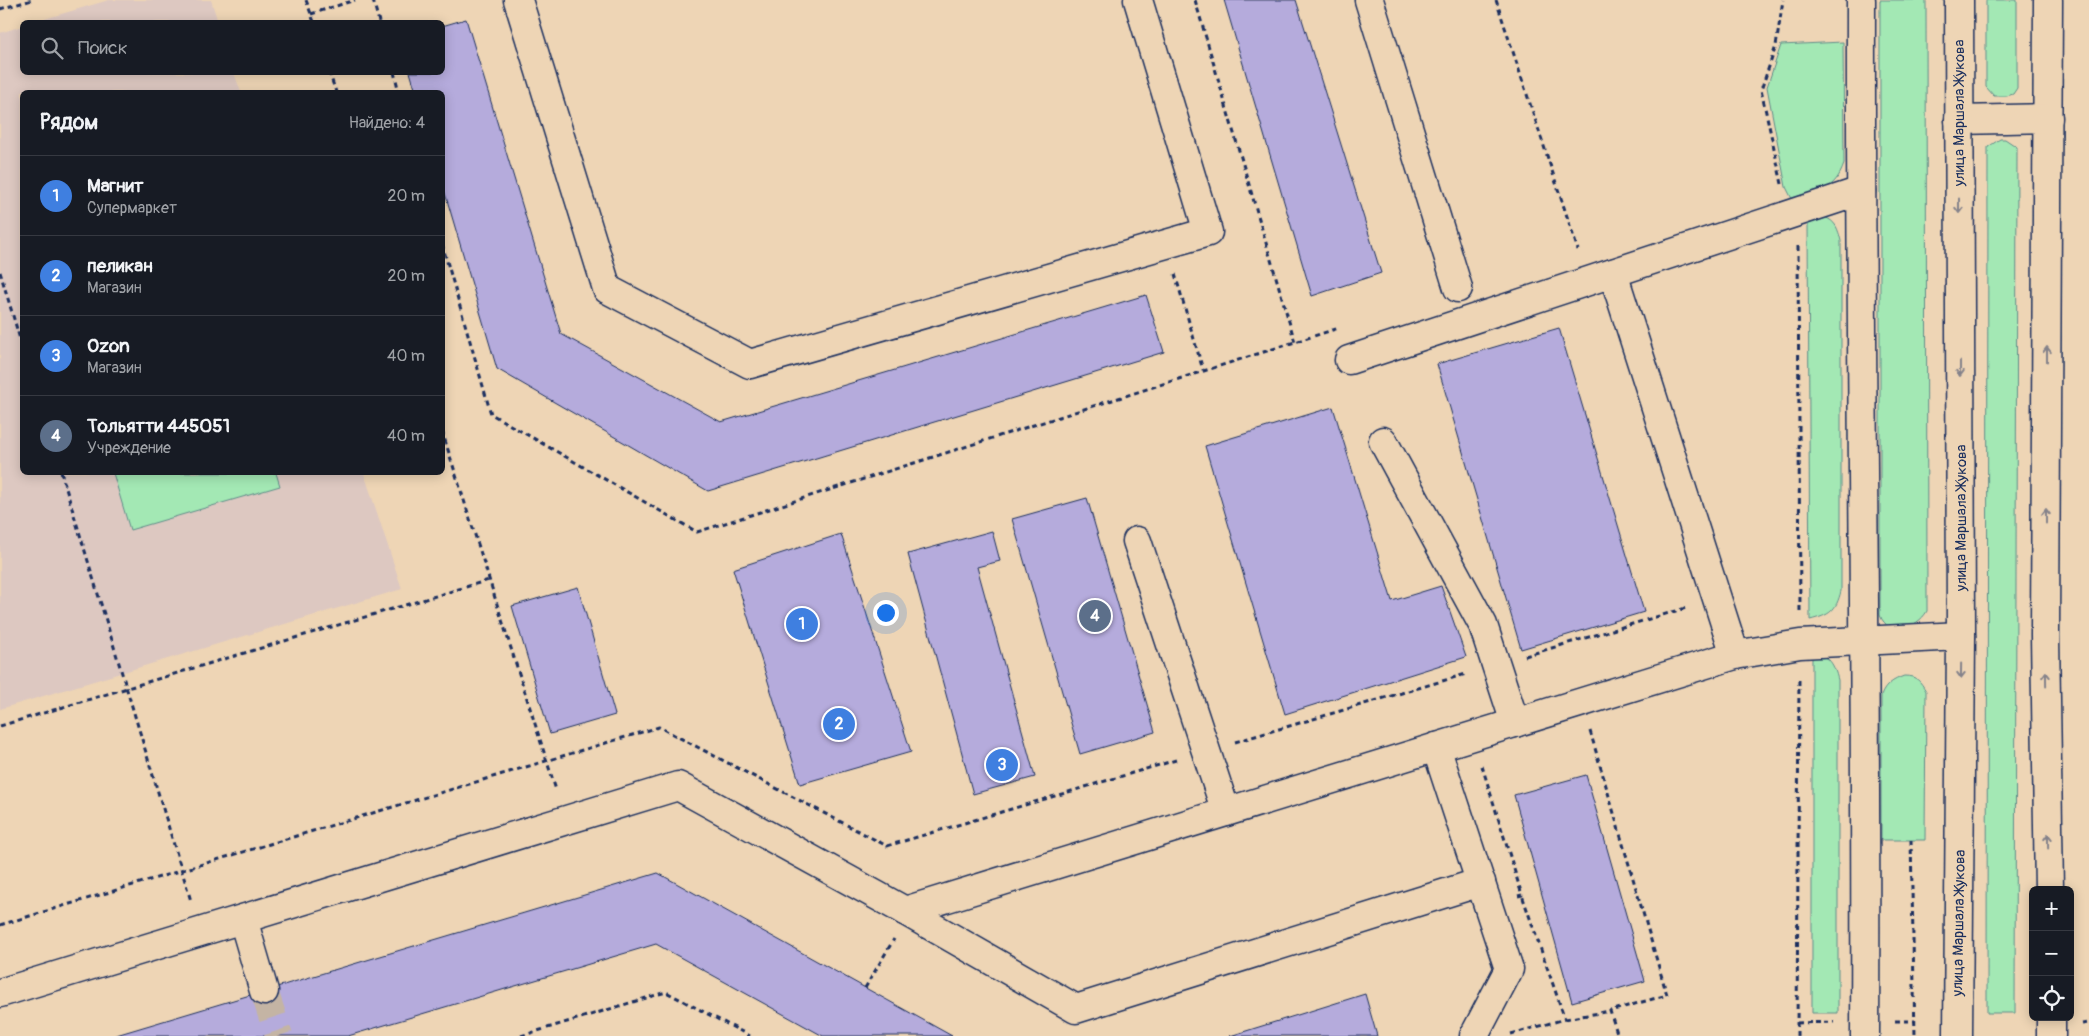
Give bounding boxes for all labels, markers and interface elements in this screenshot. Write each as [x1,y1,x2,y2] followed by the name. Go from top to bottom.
[20,20,445,75] search box
[38,34,66,62] icon: search
[78,36,128,60] text: Поиск
[1950,40,1969,187] street label: улица Маршала Жукова
[40,109,98,136] text: Рядом
[349,113,425,133] text: Найдено: 4
[87,174,143,198] text: Магнит
[53,186,59,206] text: 1
[387,186,425,206] text: 20 m
[87,198,177,218] text: Супермаркет
[1954,198,1964,214] one-way arrow
[87,254,153,278] text: пеликан
[52,266,60,286] text: 2
[387,266,425,286] text: 20 m
[87,278,142,298] text: Магазин
[87,334,130,358] text: Ozon
[52,346,60,366] text: 3
[387,346,425,366] text: 40 m
[2042,346,2051,362] one-way arrow
[87,358,142,378] text: Магазин
[1955,360,1965,376] one-way arrow
[87,414,230,438] text: Тольятти 445051
[51,426,61,446] text: 4
[387,426,425,446] text: 40 m
[87,438,171,458] text: Учреждение
[1952,445,1971,592] street label: улица Маршала Жукова
[2041,508,2051,524] one-way arrow
[1079,597,1111,635] pin: 4
[873,600,899,626] your location
[786,605,818,643] pin: 1
[1956,662,1966,679] one-way arrow
[2041,671,2051,687] one-way arrow
[823,705,855,743] pin: 2
[986,746,1018,784] pin: 3
[2043,833,2053,850] one-way arrow
[1948,849,1970,998] street label: улица Маршала Жукова
[2029,886,2074,1021] map controls
[2029,886,2074,931] button: +
[2029,931,2074,976] button: −
[2029,976,2074,1021] button: locate

